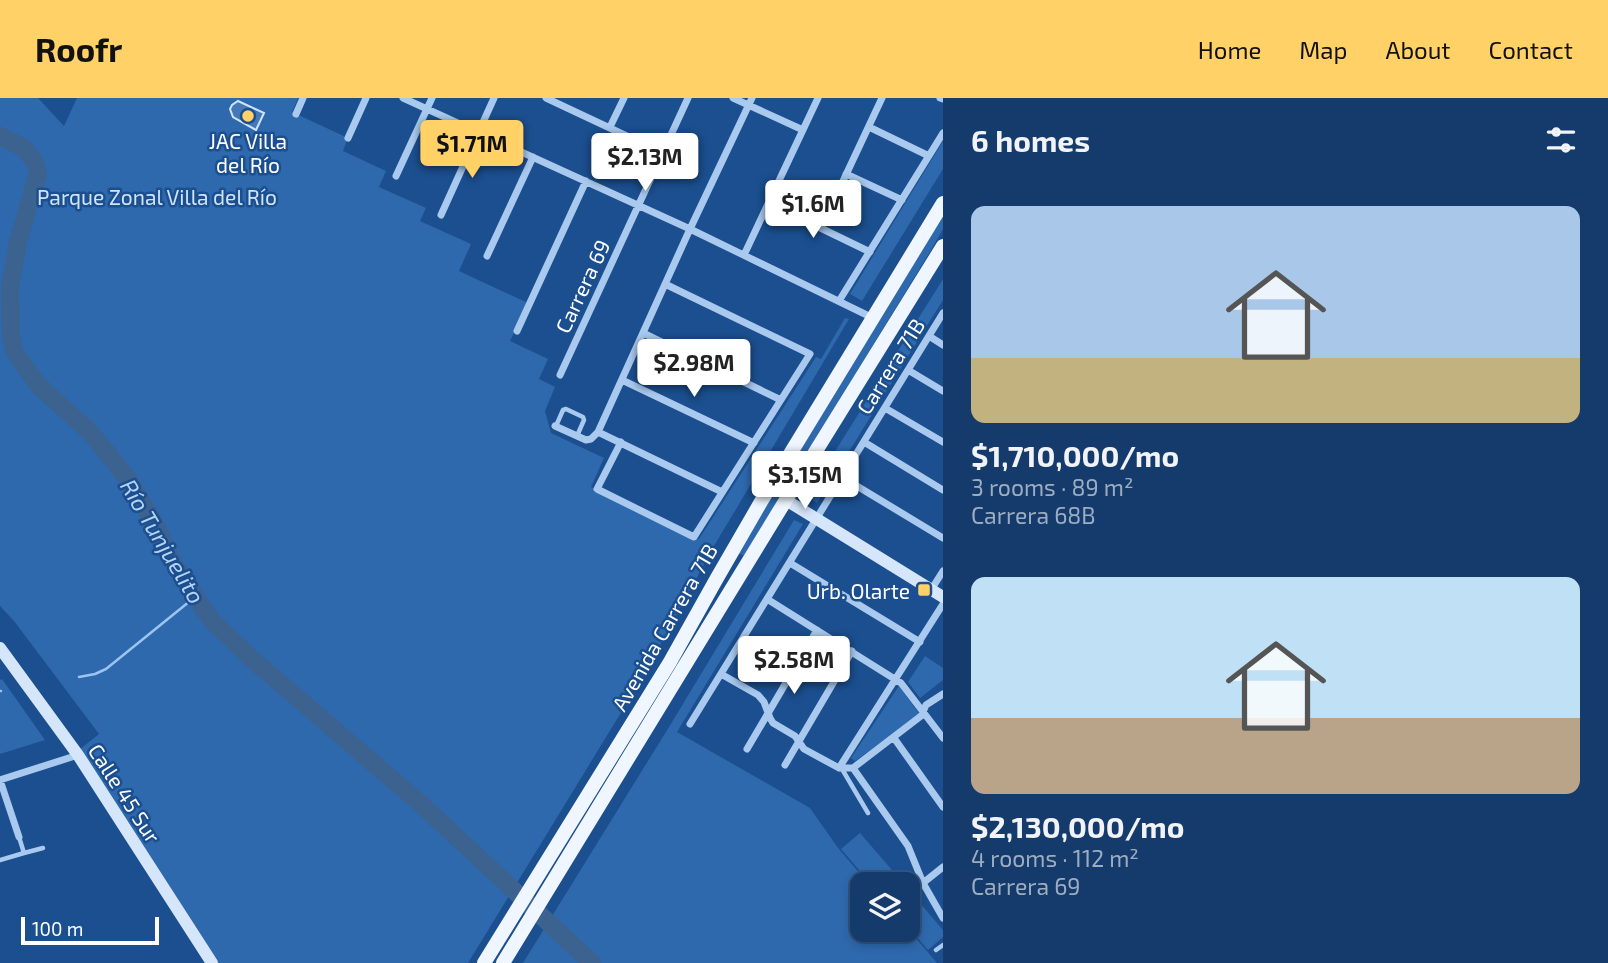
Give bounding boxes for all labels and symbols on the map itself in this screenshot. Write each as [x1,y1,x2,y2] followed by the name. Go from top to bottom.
[240,108,256,124] marker: JAC Villa del Río
[415,120,529,180] pin: $1.71M
[209,128,287,177] place label: JAC Villa del Río
[588,134,702,193] pin: $2.13M
[764,180,862,240] pin: $1.6M
[37,184,277,209] park label: Parque Zonal Villa del Río
[550,235,614,337] street label: Carrera 69
[851,314,929,418] street label: Carrera 71B
[637,340,751,399] pin: $2.98M
[748,452,862,511] pin: $3.15M
[115,474,211,608] water label: Río Tunjuelito
[606,539,722,715] street label: Avenida Carrera 71B
[807,578,910,603] place label: Urb. Olarte
[916,582,932,598] marker: Urb. Olarte
[737,636,851,696] pin: $2.58M
[84,739,167,848] street label: Calle 45 Sur
[21,914,159,946] scale bar

